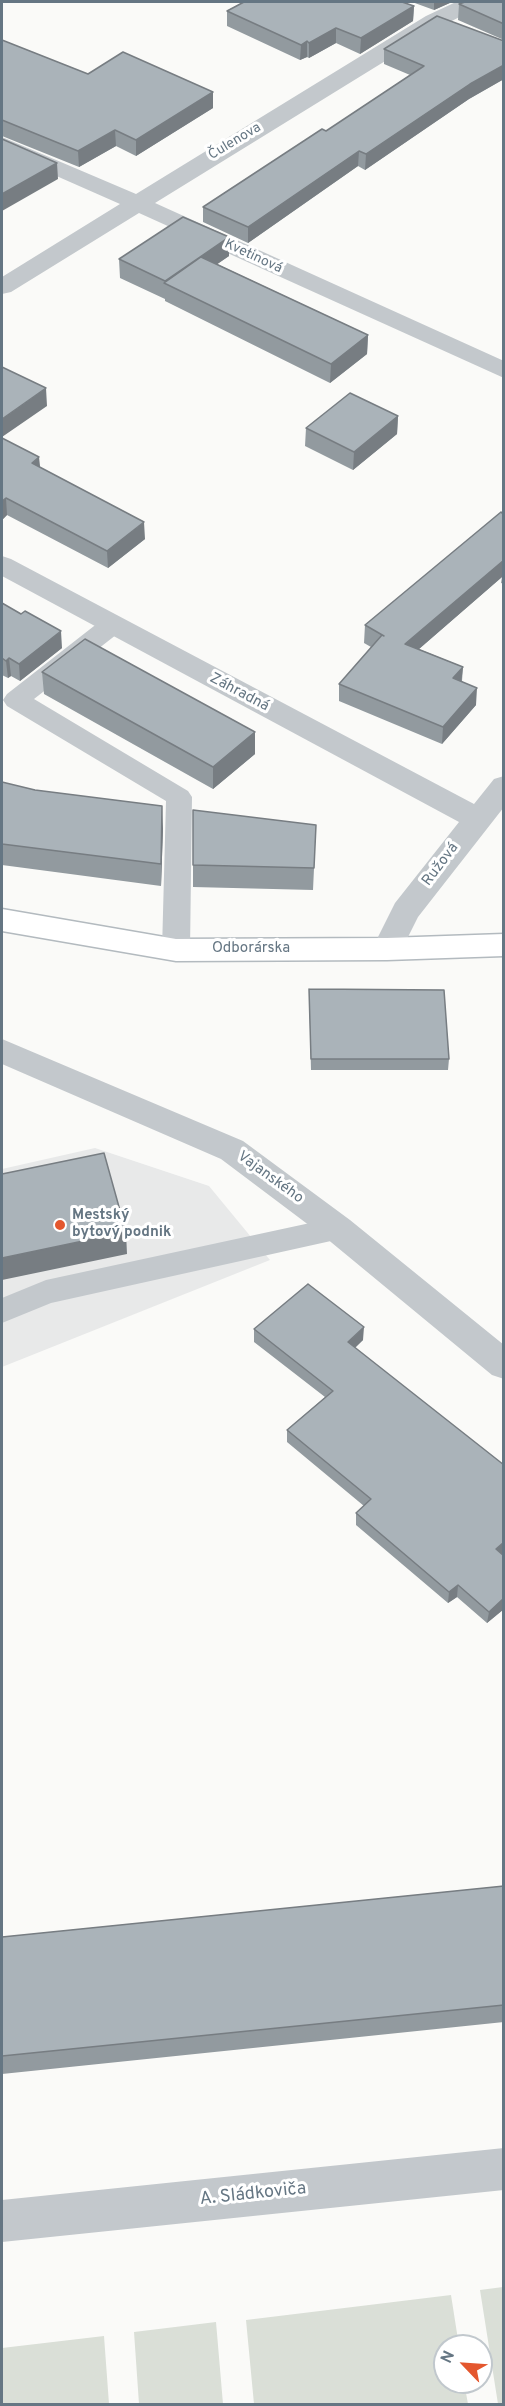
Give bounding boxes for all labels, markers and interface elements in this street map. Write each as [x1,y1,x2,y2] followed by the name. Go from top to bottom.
[206,120,264,164] street label: Čulenova
[221,236,285,278] street label: Kvetinová
[206,670,272,716] street label: Záhradná
[419,840,463,890] street label: Ružová
[212,940,290,958] street label: Odborárska
[234,1148,306,1208] street label: Vajanského
[72,1207,171,1242] place label: Mestský bytový podnik
[53,1218,67,1232] marker: Mestský bytový podnik
[199,2179,307,2211] street label: A. Sládkoviča
[433,2334,493,2394] north arrow
[437,2348,460,2367] text: N

